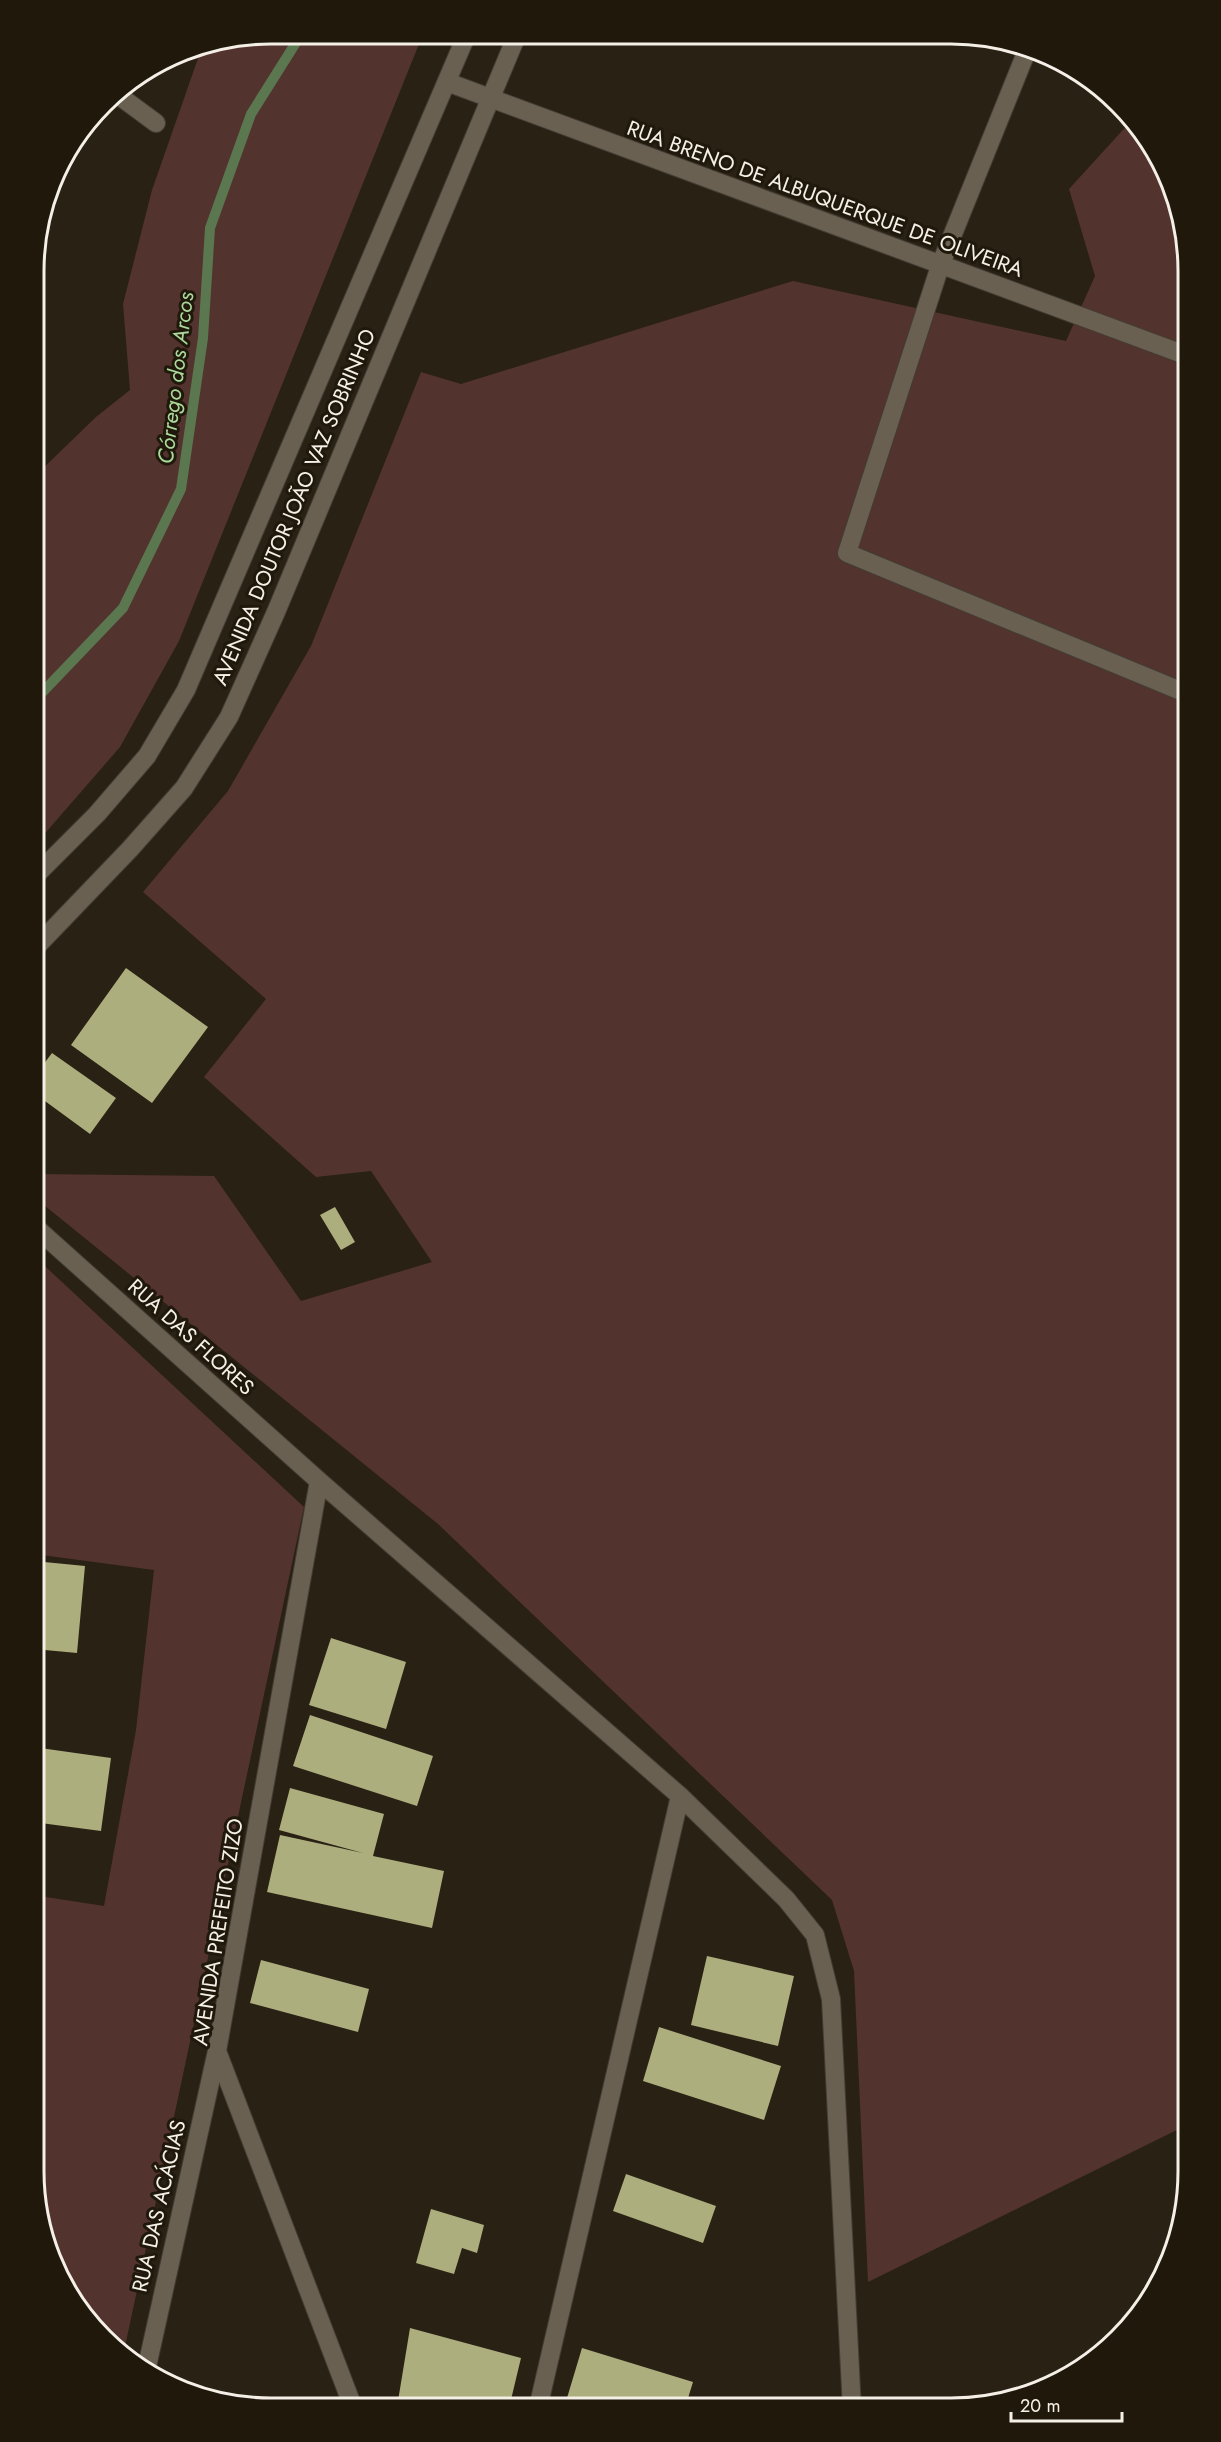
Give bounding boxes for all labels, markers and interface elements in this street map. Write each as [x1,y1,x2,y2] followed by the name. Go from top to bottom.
[623,113,1027,285] street label: RUA BRENO DE ALBUQUERQUE DE OLIVEIRA
[149,290,201,466] water label: Córrego dos Arcos
[205,324,383,690] street label: AVENIDA DOUTOR JOÃO VAZ SOBRINHO
[121,1272,261,1402] street label: RUA DAS FLORES
[185,1816,251,2048] street label: AVENIDA PREFEITO ZIZO
[125,2117,193,2295] street label: RUA DAS ACÁCIAS
[1011,2385,1122,2423] scale bar
[1020,2393,1060,2419] text: 20 m

